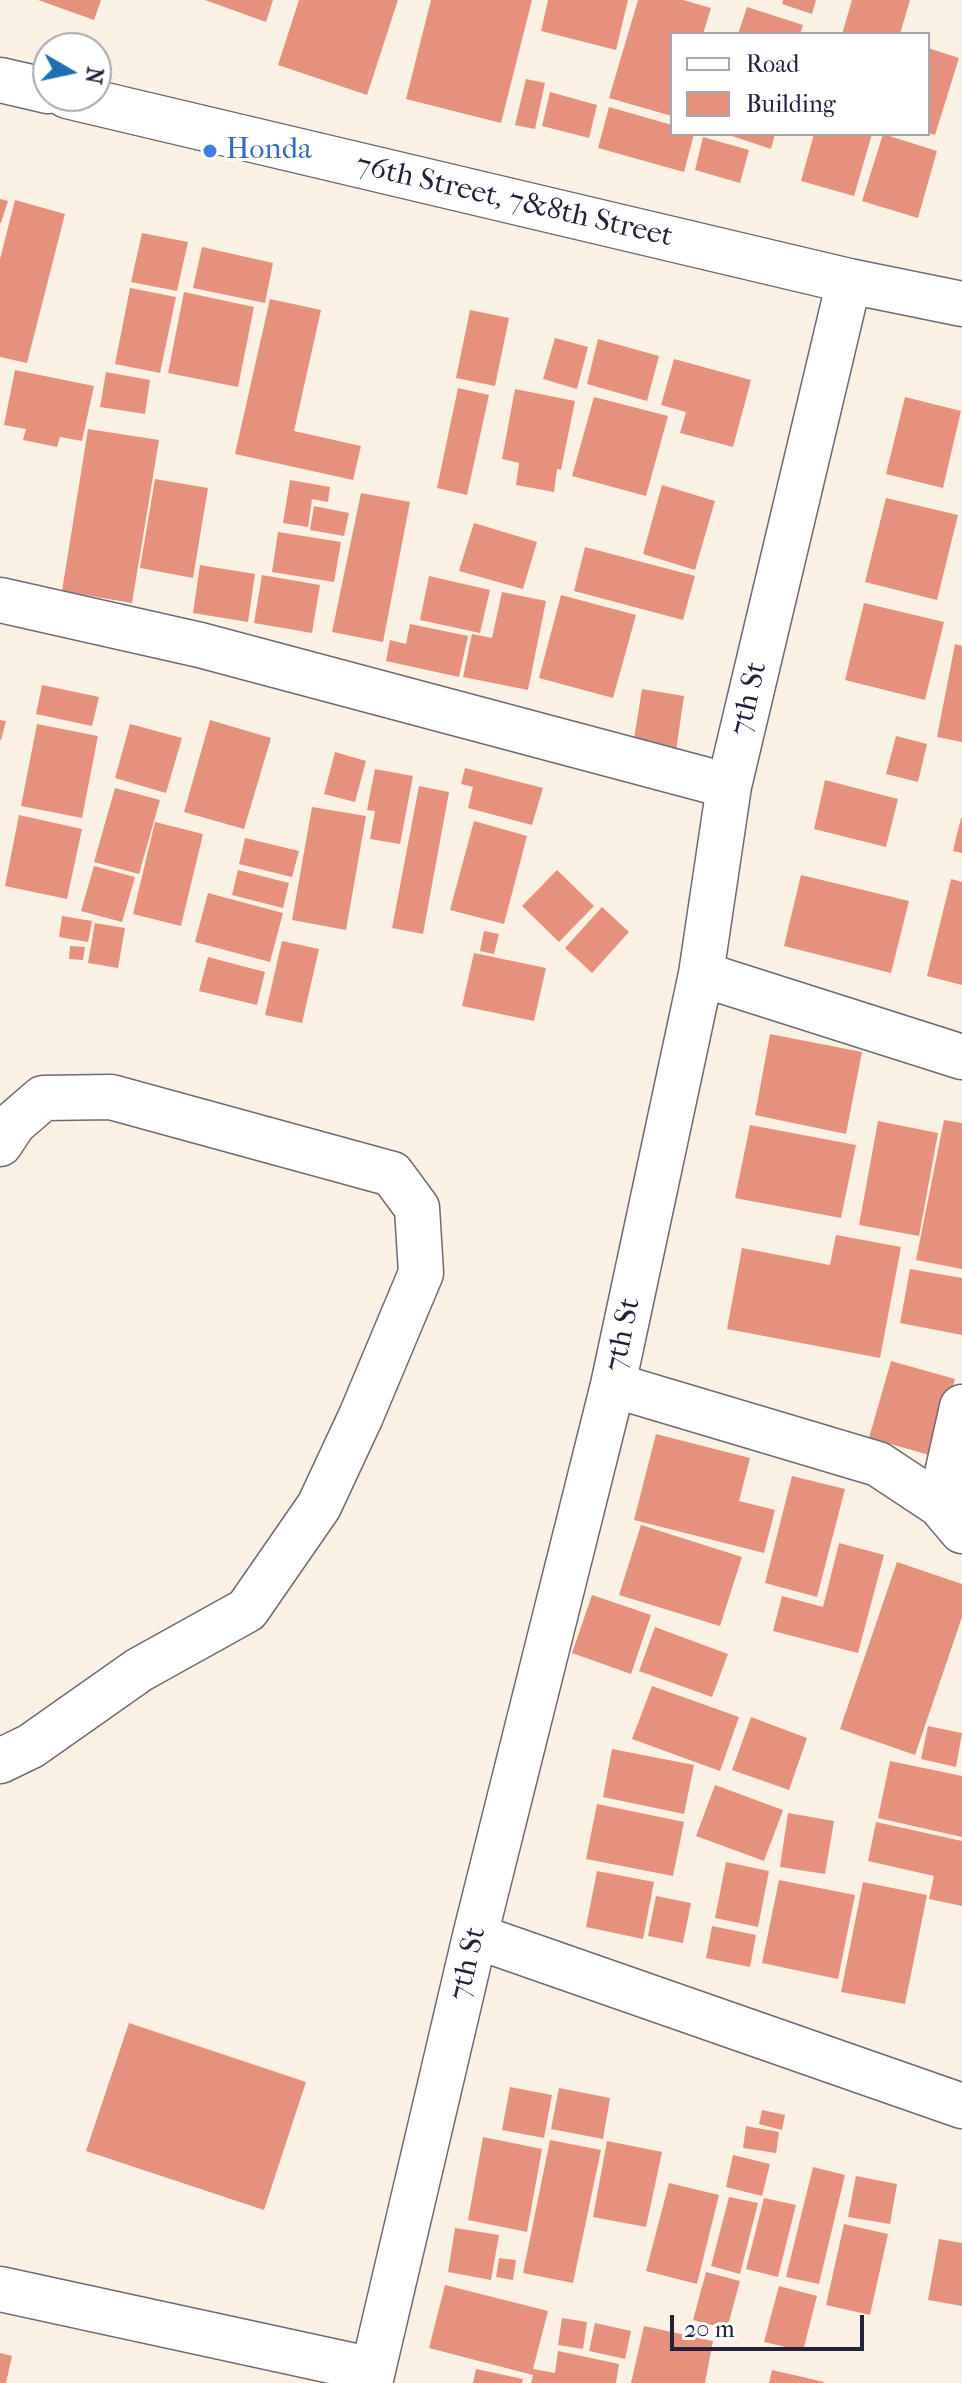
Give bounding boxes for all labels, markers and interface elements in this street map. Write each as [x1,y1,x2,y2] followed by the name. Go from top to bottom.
[32,32,112,112] north arrow
[670,32,930,136] legend
[746,50,799,78] text: Road
[80,65,108,86] text: N
[746,90,836,118] text: Building
[226,133,312,169] place label: Honda
[201,142,219,160] marker: Honda
[352,148,676,256] street label: 76th Street, 7&8th Street
[724,659,776,739] street label: 7th St
[599,1295,649,1375] street label: 7th St
[443,1924,495,2004] street label: 7th St
[674,2299,868,2349] scale bar
[684,2315,735,2343] text: 20 m

